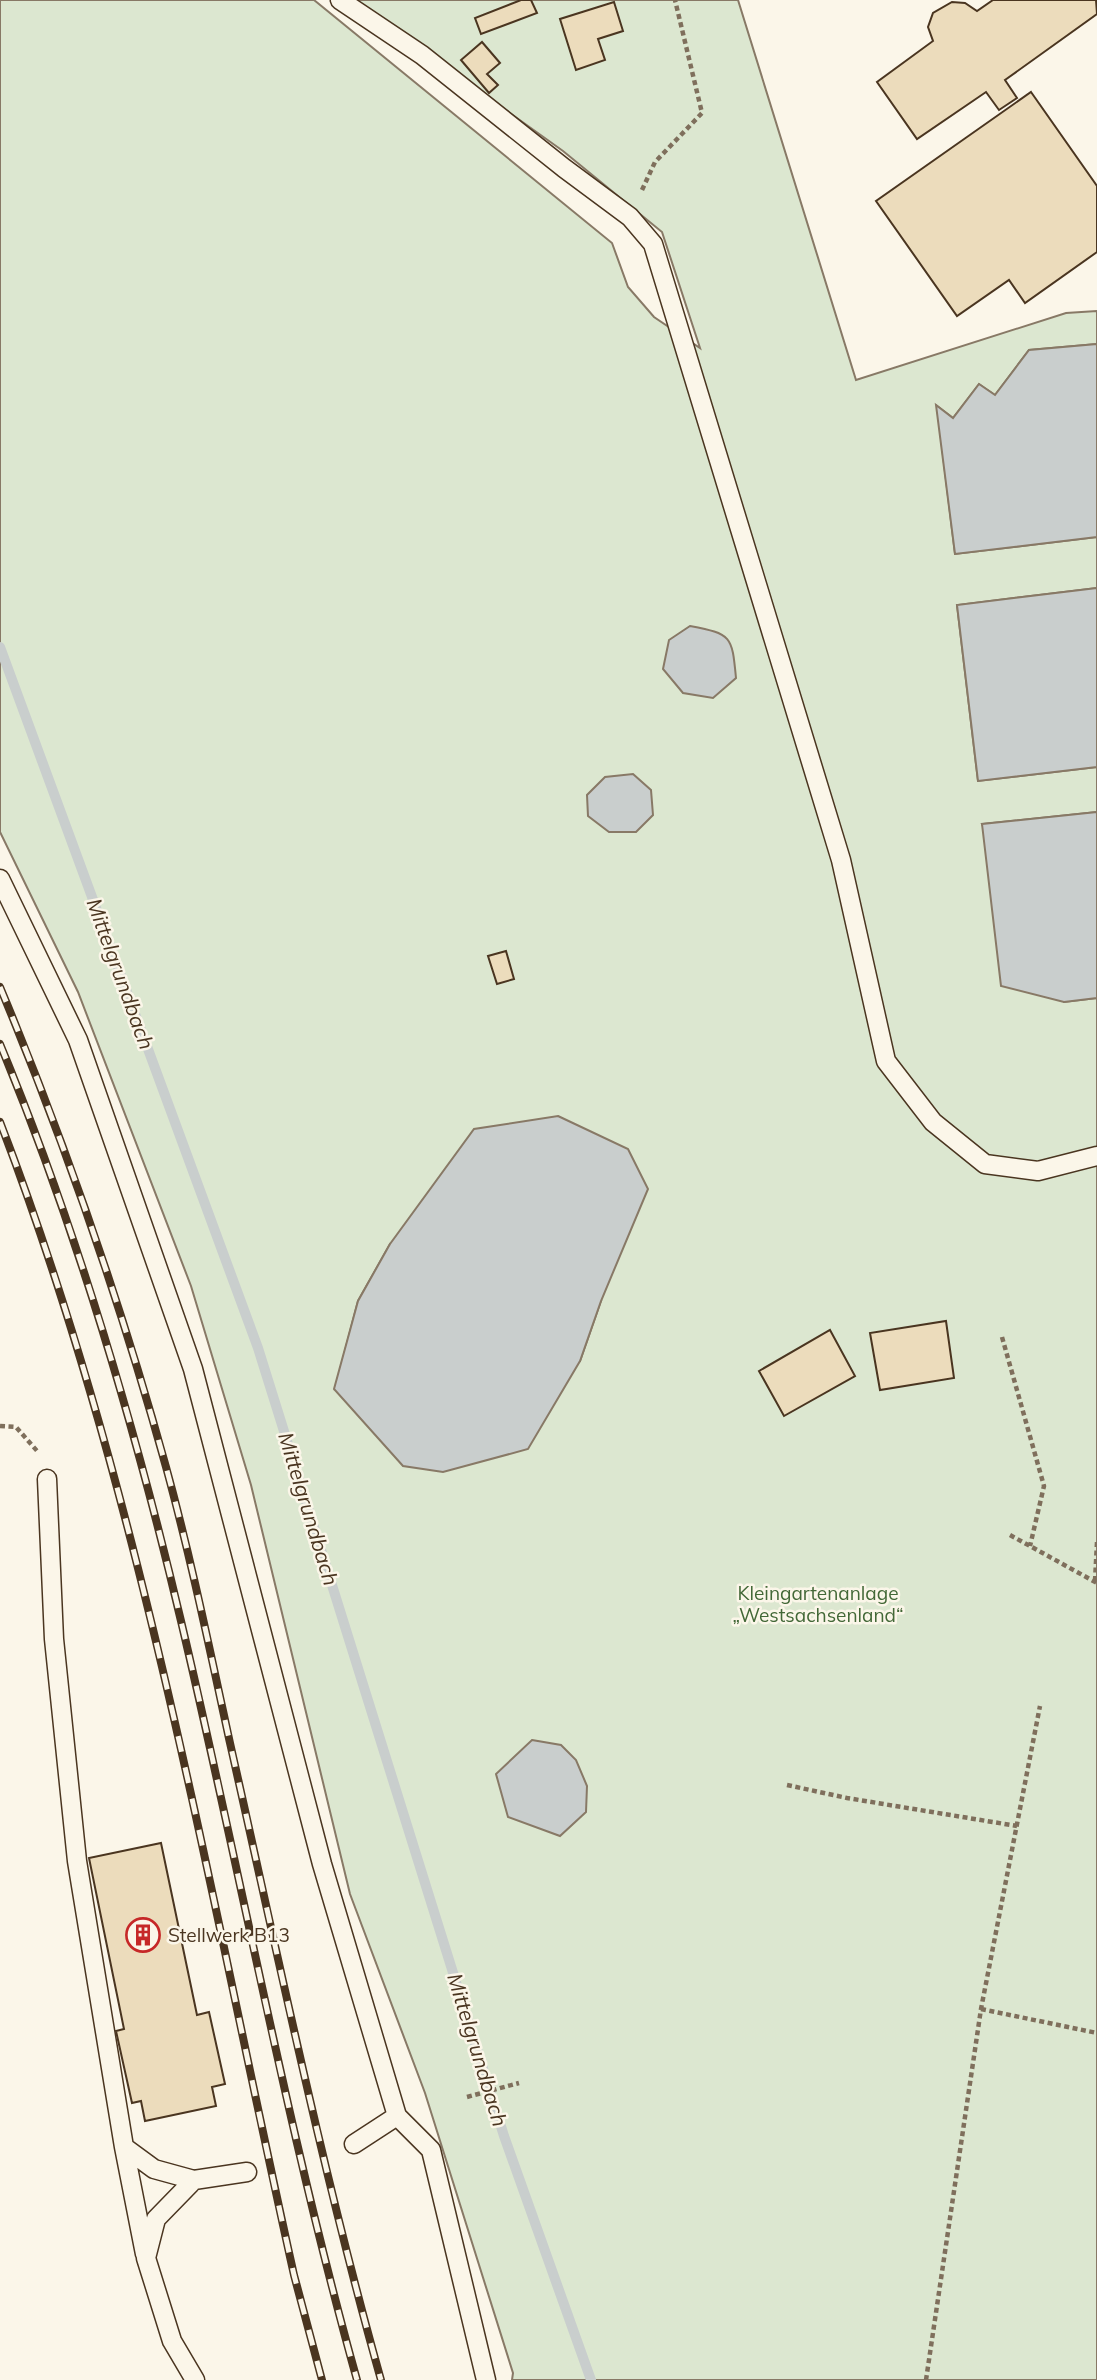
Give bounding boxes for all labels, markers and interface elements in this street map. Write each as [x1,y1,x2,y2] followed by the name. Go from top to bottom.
[82,895,160,1053] water label: Mittelgrundbach
[273,1429,345,1589] water label: Mittelgrundbach
[732,1581,904,1627] park label: Kleingartenanlage „Westsachsenland“
[124,1916,162,1954] building icon: Stellwerk B13
[168,1923,290,1947] place label: Stellwerk B13
[442,1970,514,2130] water label: Mittelgrundbach

